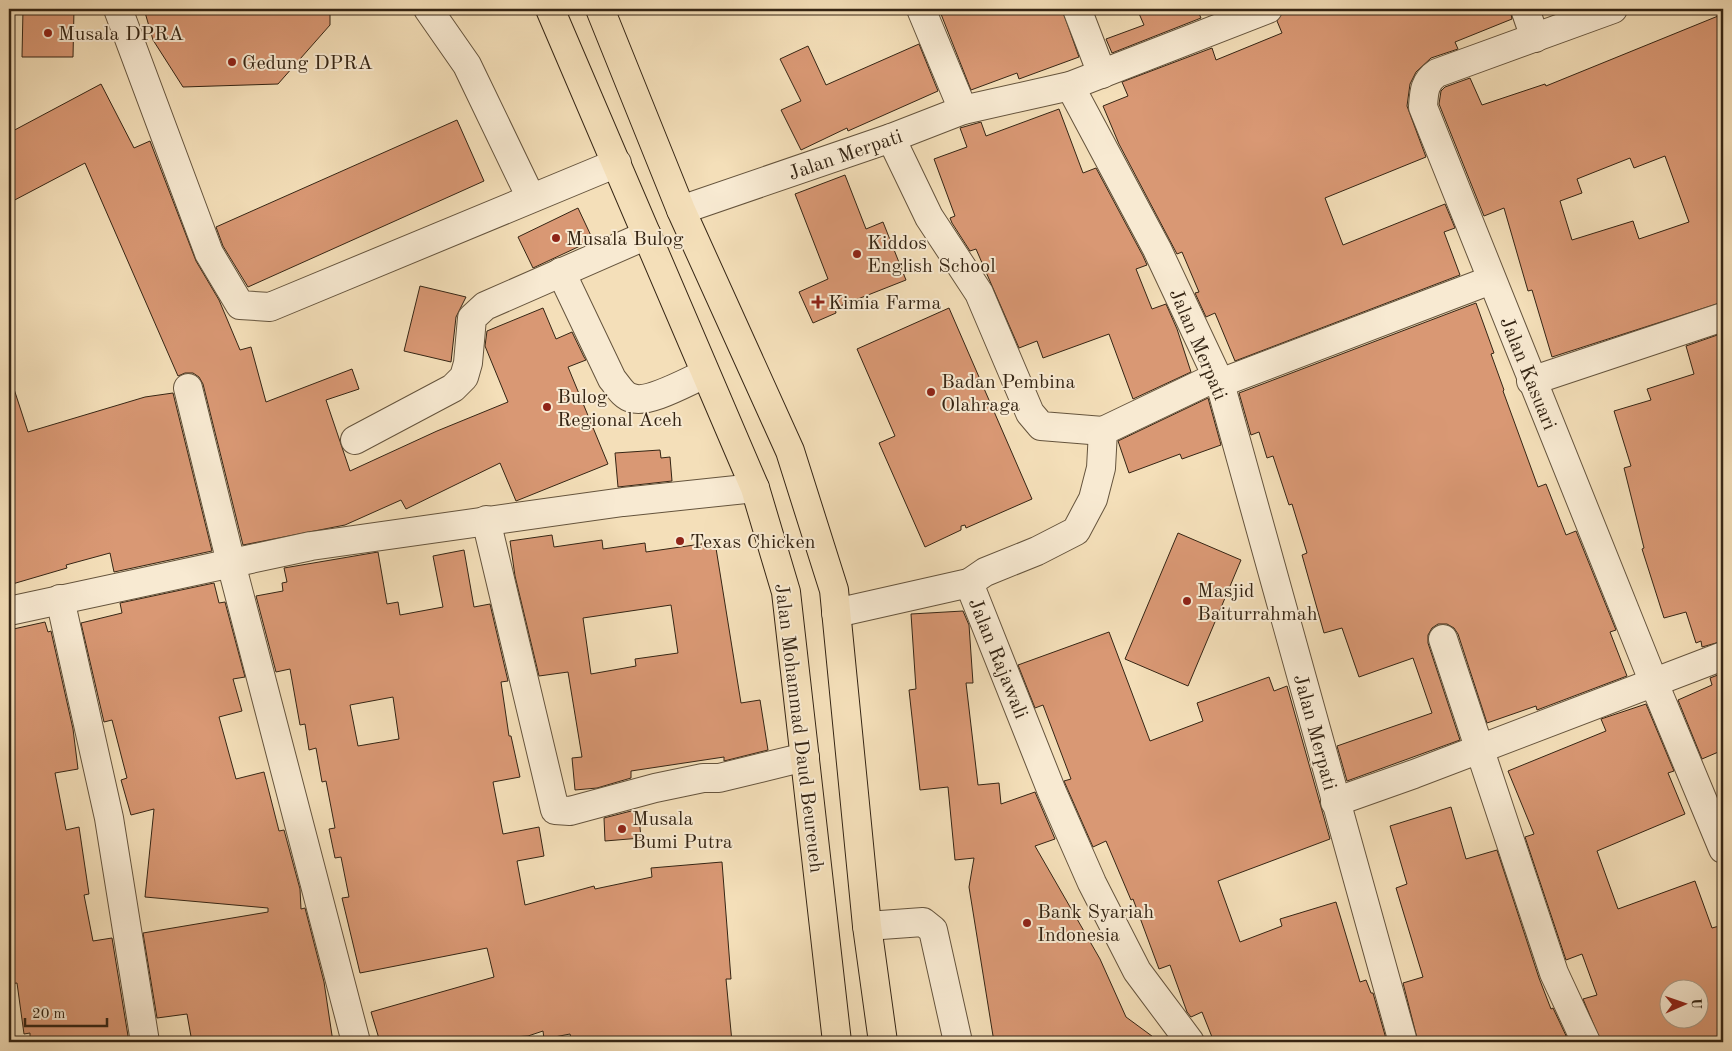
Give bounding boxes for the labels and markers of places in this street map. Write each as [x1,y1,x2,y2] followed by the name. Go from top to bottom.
[58,25,184,45] place label: Musala DPRA
[42,27,54,39] marker: Musala DPRA
[242,54,373,74] place label: Gedung DPRA
[226,56,238,68] marker: Gedung DPRA
[566,230,684,250] place label: Musala Bulog
[550,232,562,244] marker: Musala Bulog
[867,234,996,277] place label: Kiddos English School
[851,248,863,260] marker: Kiddos English School
[828,294,941,314] place label: Kimia Farma
[812,296,824,308] marker: Kimia Farma
[941,373,1075,416] place label: Badan Pembina Olahraga
[925,386,937,398] marker: Badan Pembina Olahraga
[557,388,683,431] place label: Bulog Regional Aceh
[541,401,553,413] marker: Bulog Regional Aceh
[690,533,816,553] place label: Texas Chicken
[674,535,686,547] marker: Texas Chicken
[1197,582,1318,625] place label: Masjid Baiturrahmah
[1181,595,1193,607] marker: Masjid Baiturrahmah
[632,810,733,853] place label: Musala Bumi Putra
[616,823,628,835] marker: Musala Bumi Putra
[1037,903,1154,946] place label: Bank Syariah Indonesia
[1021,917,1033,929] marker: Bank Syariah Indonesia

